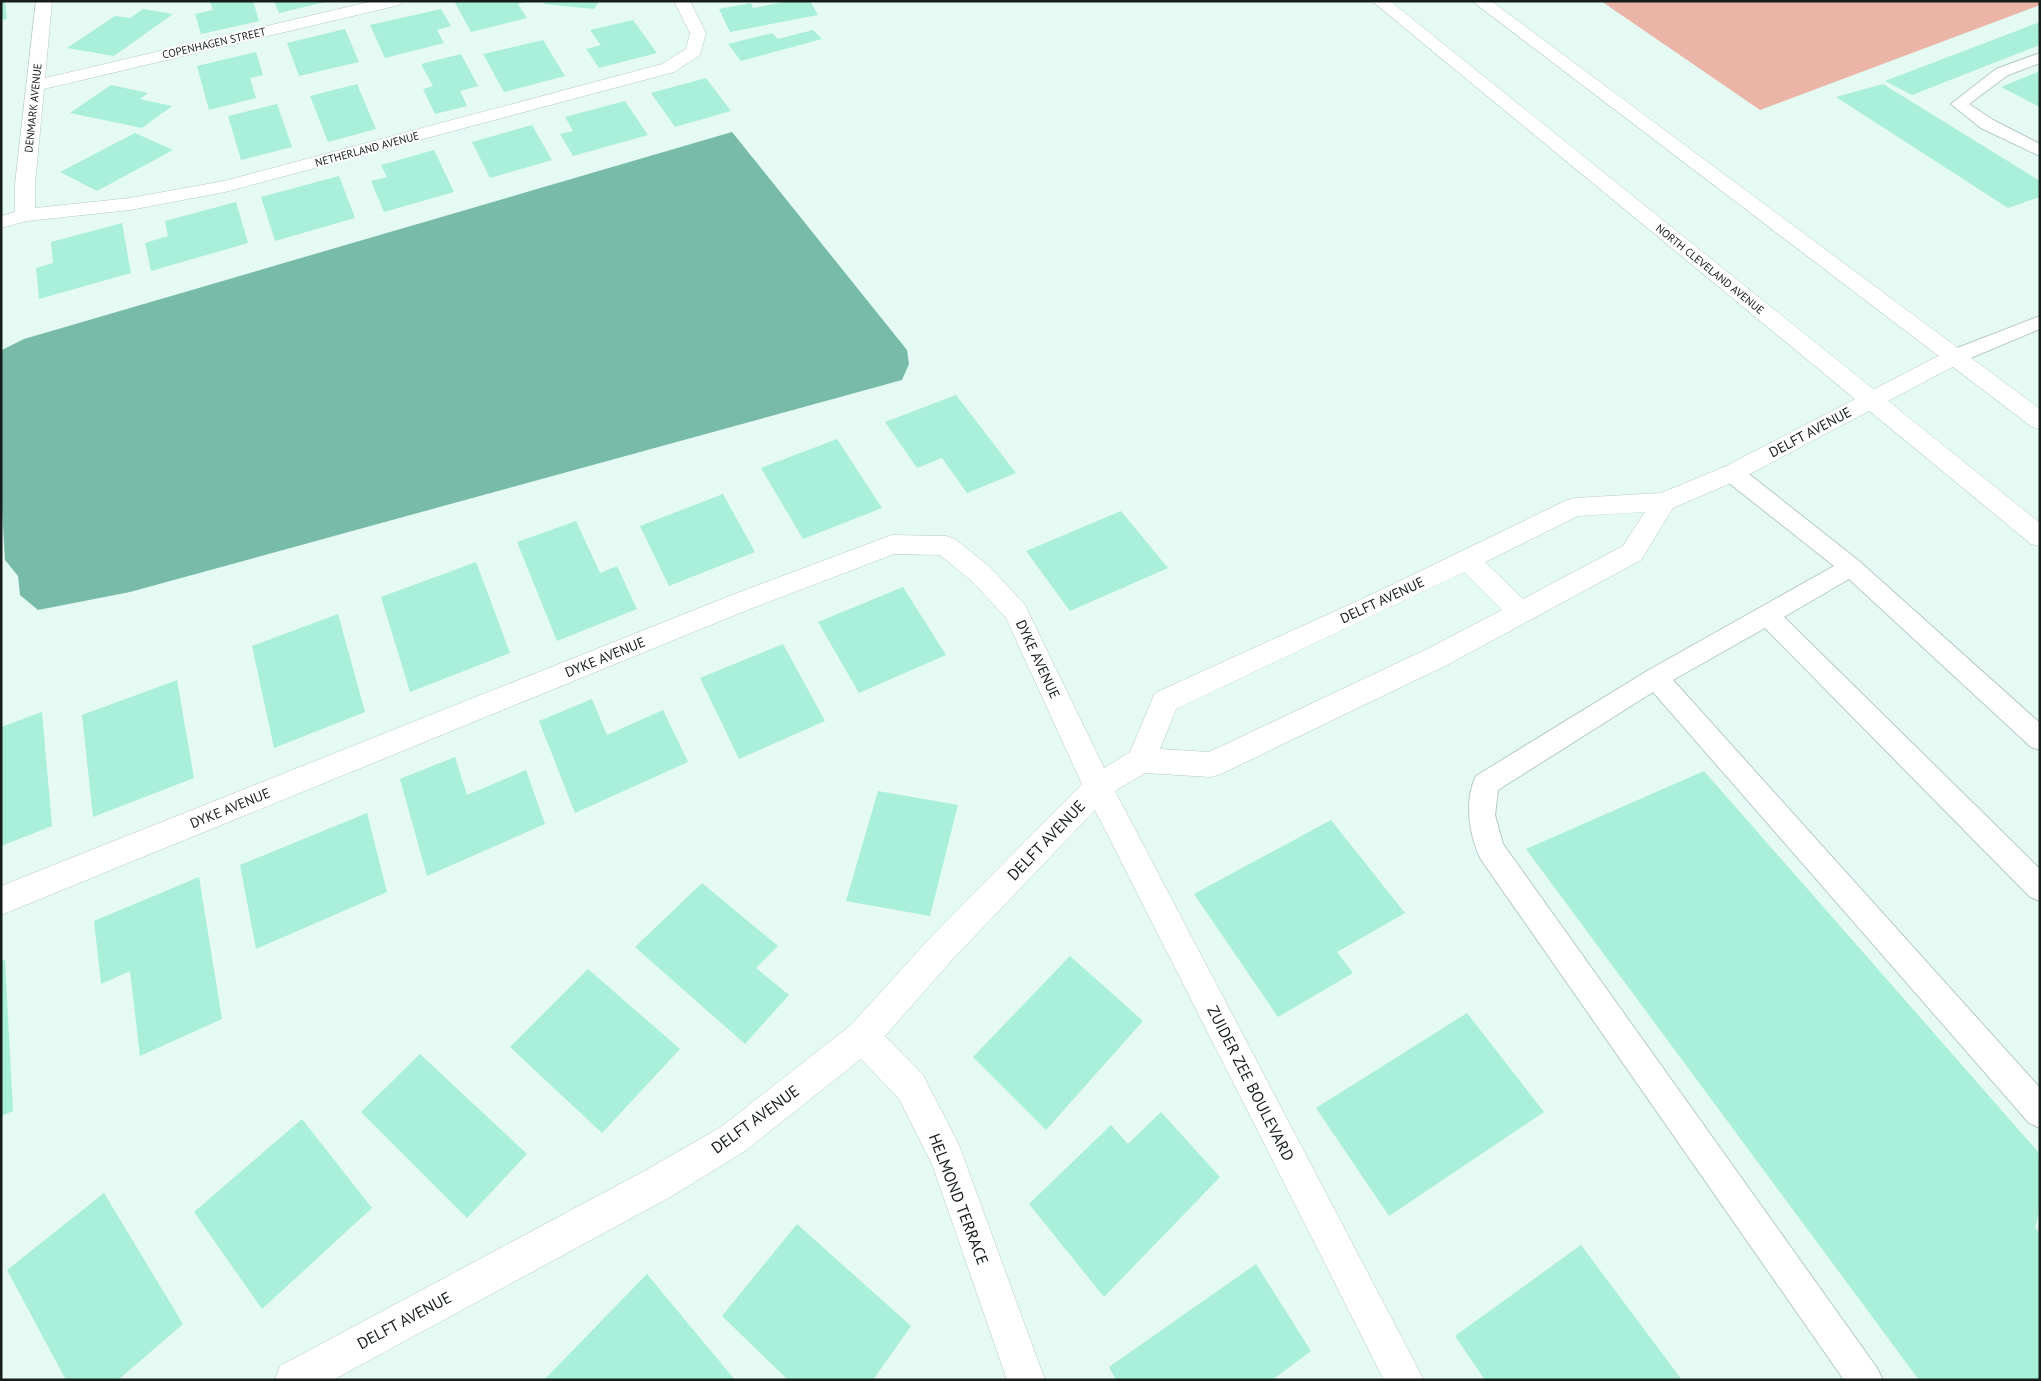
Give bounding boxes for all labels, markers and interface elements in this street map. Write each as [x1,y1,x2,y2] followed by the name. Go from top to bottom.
[161,24,267,62] street label: COPENHAGEN STREET
[21,63,45,153] street label: DENMARK AVENUE
[313,128,421,170] street label: NETHERLAND AVENUE
[1653,221,1767,317] street label: NORTH CLEVELAND AVENUE
[1766,403,1854,461] street label: DELFT AVENUE
[1337,573,1427,627] street label: DELFT AVENUE
[1012,617,1064,701] street label: DYKE AVENUE
[562,633,648,681] street label: DYKE AVENUE
[187,784,273,832] street label: DYKE AVENUE
[1003,796,1089,884] street label: DELFT AVENUE
[1203,1002,1299,1164] street label: ZUIDER ZEE BOULEVARD
[707,1080,803,1158] street label: DELFT AVENUE
[925,1131,993,1267] street label: HELMOND TERRACE
[354,1287,454,1353] street label: DELFT AVENUE

